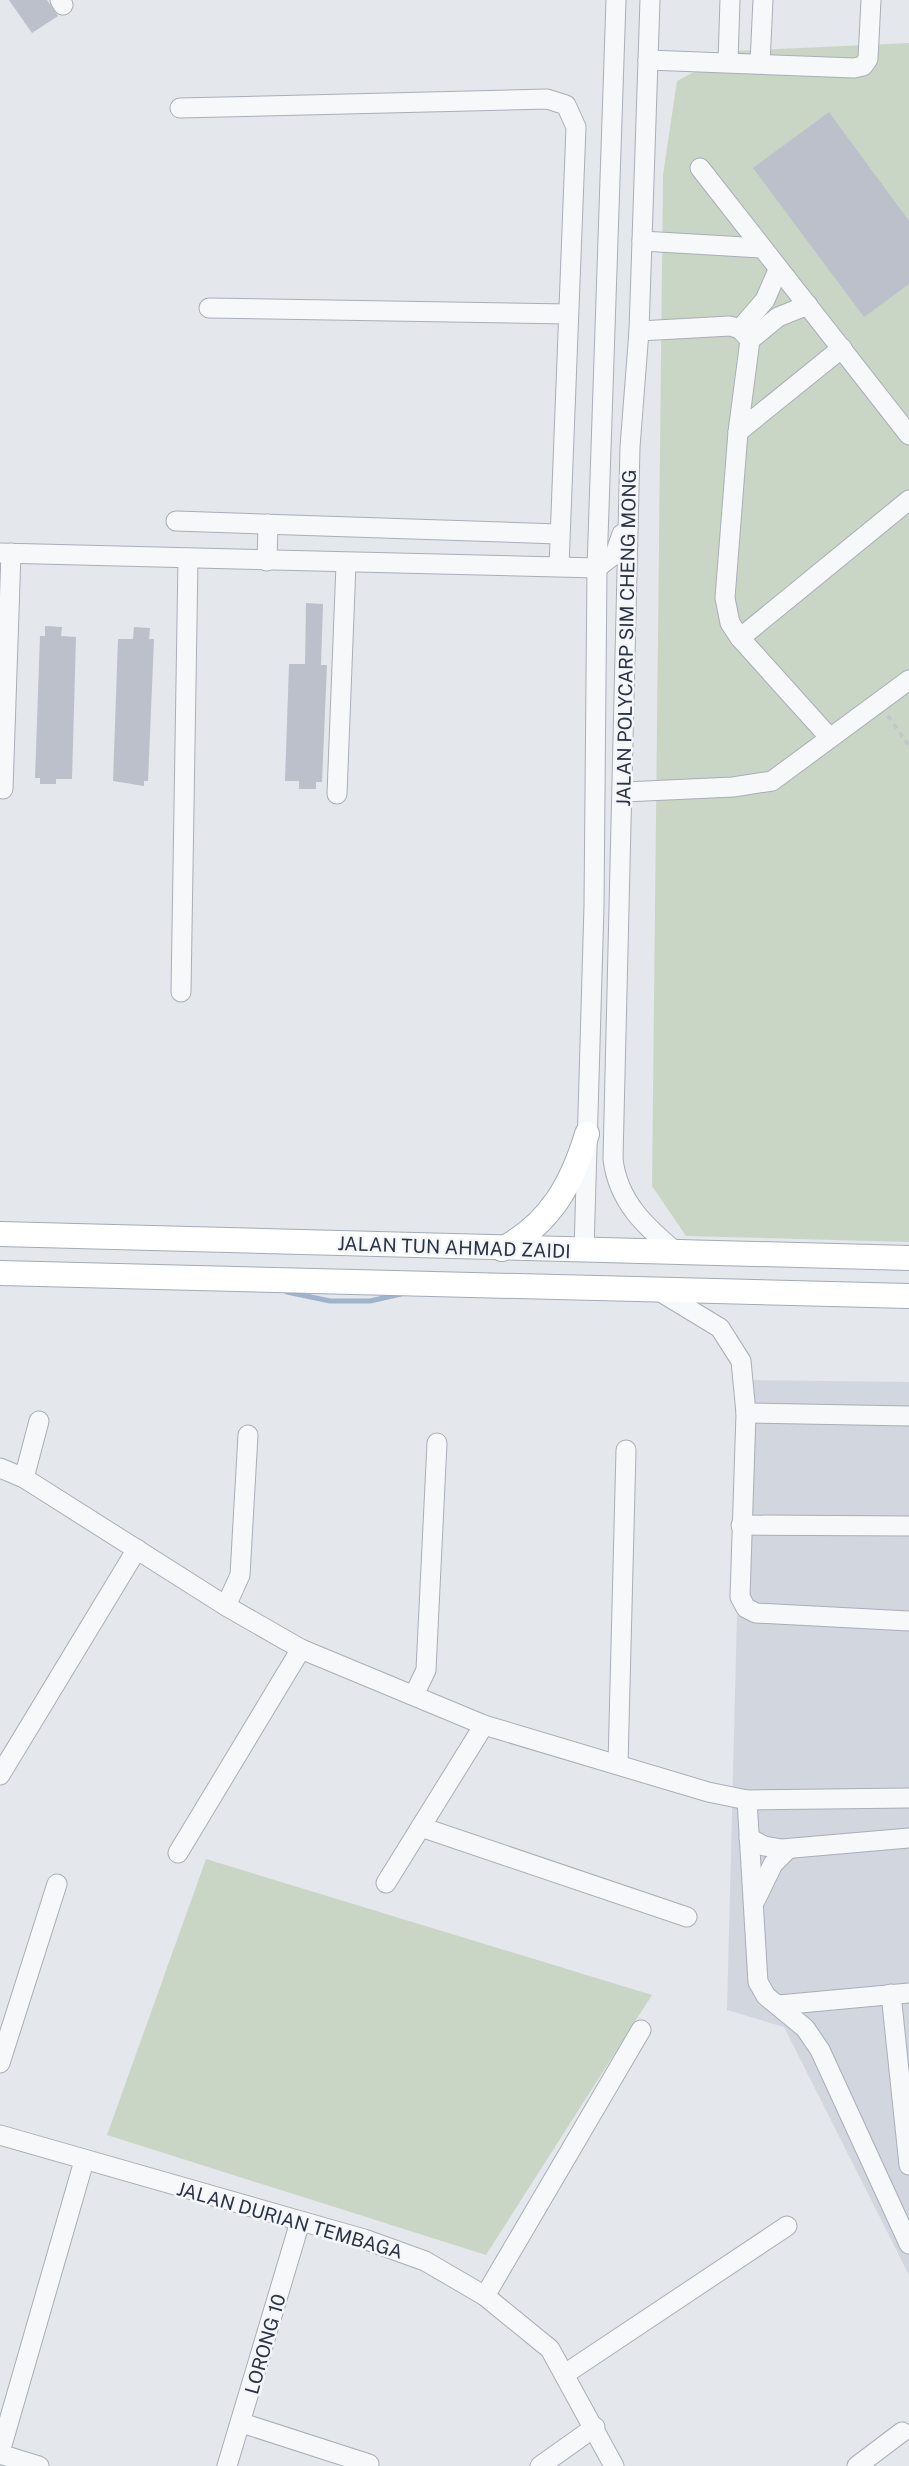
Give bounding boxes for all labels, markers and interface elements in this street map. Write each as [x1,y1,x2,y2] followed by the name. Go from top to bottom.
[612,469,640,807] street label: JALAN POLYCARP SIM CHENG MONG
[337,1232,571,1262] street label: JALAN TUN AHMAD ZAIDI
[174,2177,406,2263] street label: JALAN DURIAN TEMBAGA
[240,2291,290,2397] street label: LORONG 10

